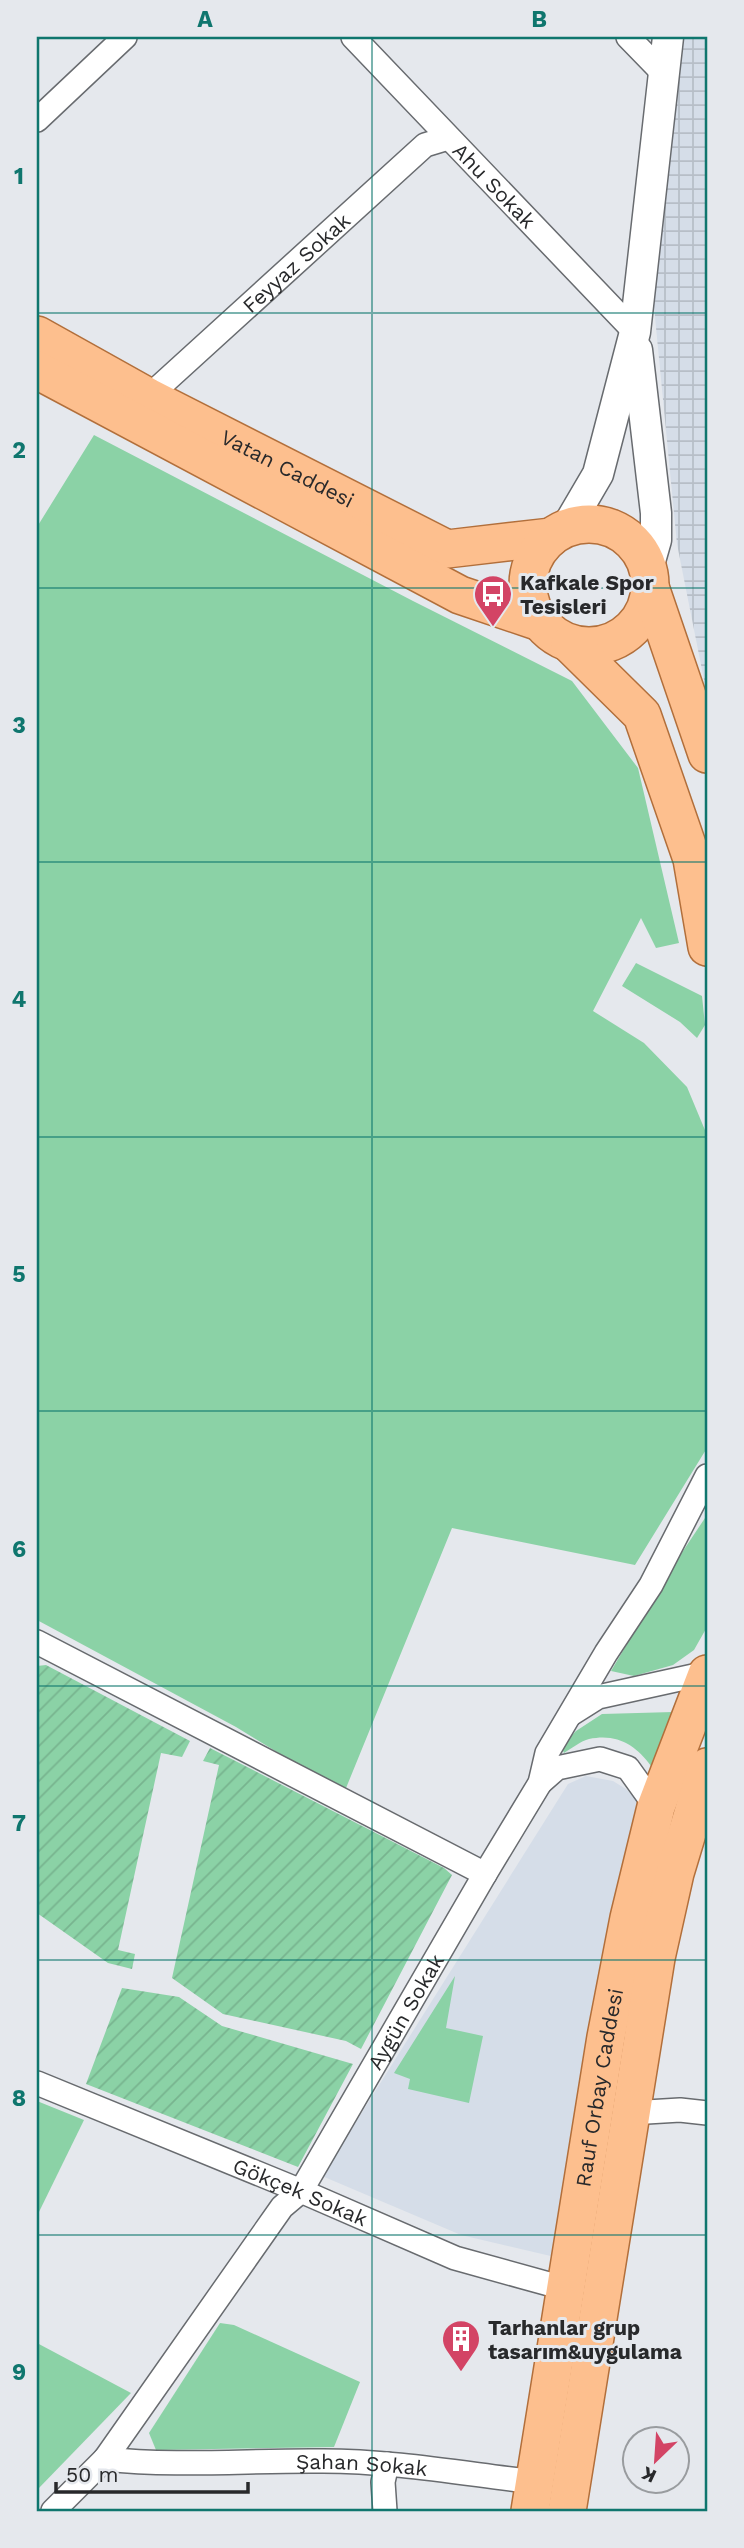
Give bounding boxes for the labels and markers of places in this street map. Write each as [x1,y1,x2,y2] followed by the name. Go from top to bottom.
[520,570,654,619] place label: Kafkale Spor Tesisleri
[472,573,514,628] bus stop icon: Kafkale Spor Tesisleri
[488,2315,683,2364] place label: Tarhanlar grup tasarım&uygulama
[440,2318,482,2373] building icon: Tarhanlar grup tasarım&uygulama

